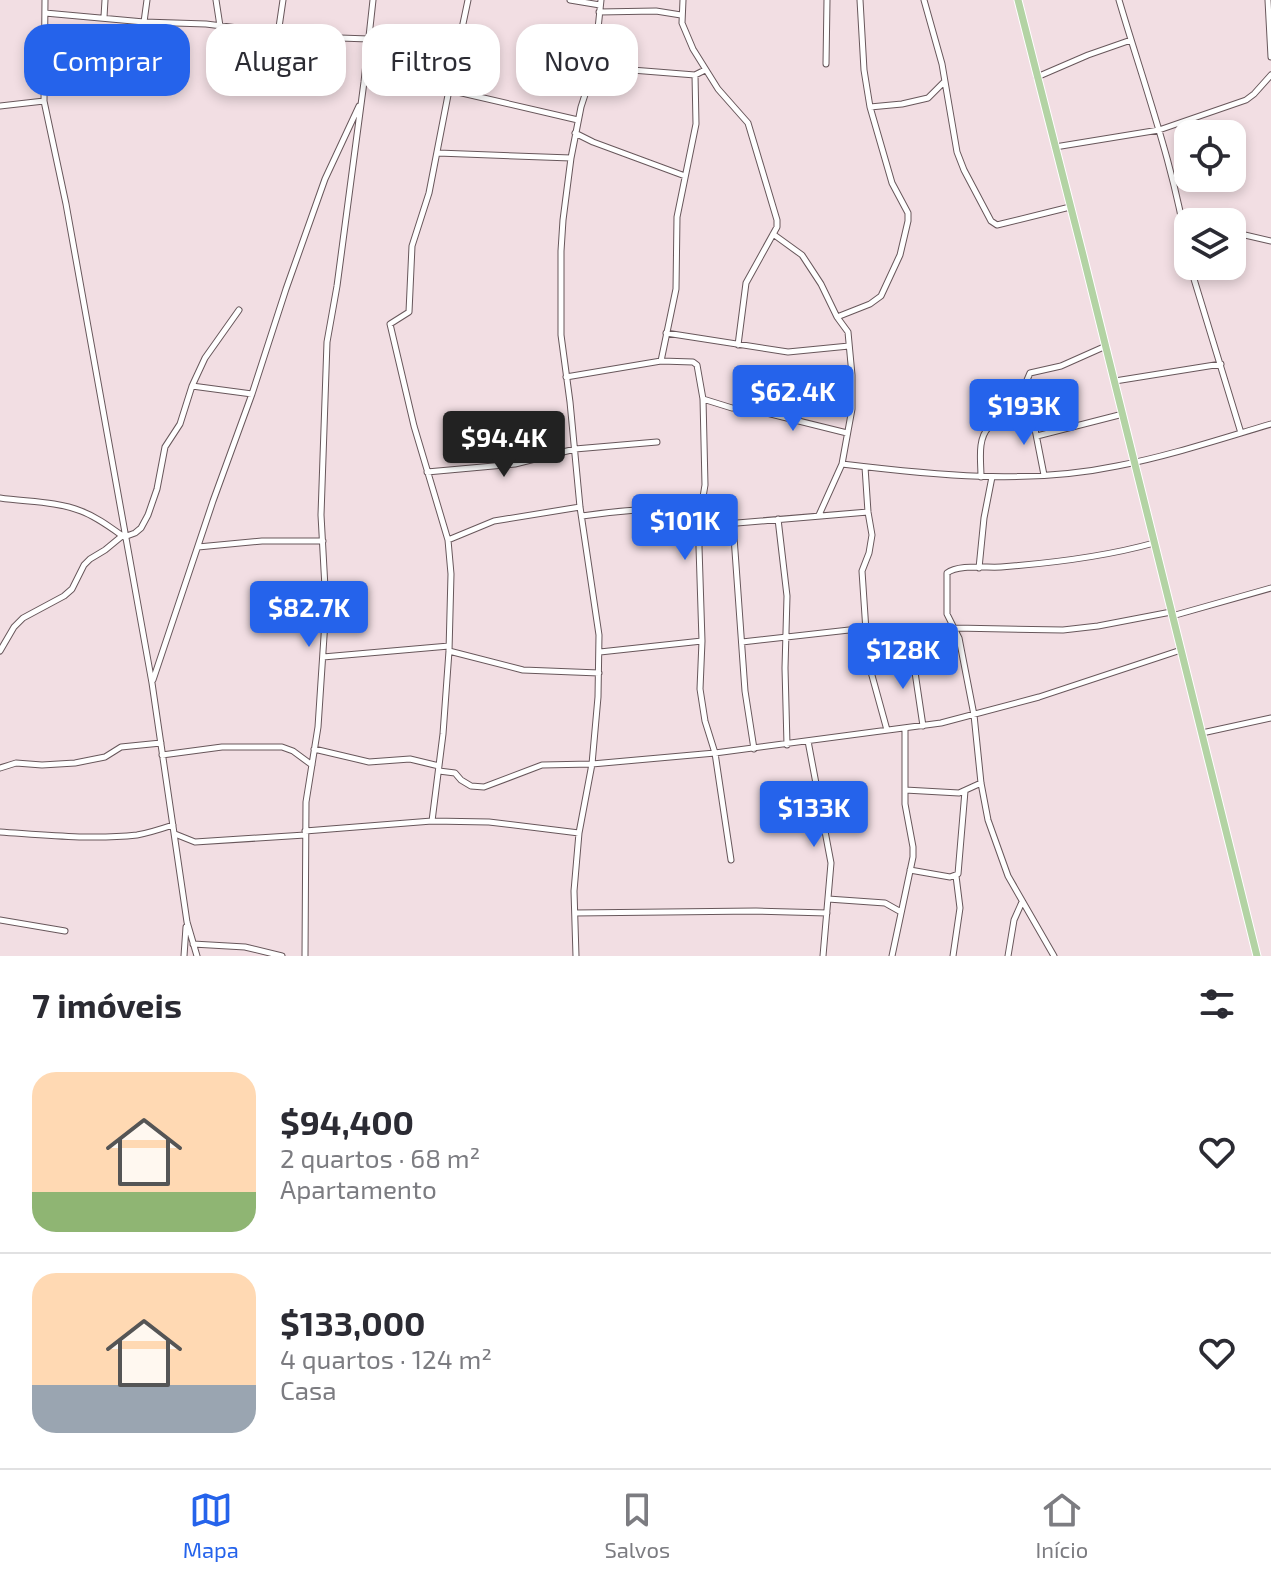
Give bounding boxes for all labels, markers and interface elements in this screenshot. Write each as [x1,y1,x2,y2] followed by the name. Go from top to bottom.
[24,24,190,96] chip: Comprar
[206,24,346,96] chip: Alugar
[362,24,500,96] chip: Filtros
[516,24,638,96] chip: Novo
[1174,120,1246,280] map controls
[1174,120,1246,192] button: locate
[1174,208,1246,280] button: layers
[728,365,858,433] pin: $62.4K
[751,375,835,406] text: $62.4K
[968,379,1080,447] pin: $193K
[988,389,1060,420] text: $193K
[439,411,569,479] pin: $94.4K
[461,421,547,452] text: $94.4K
[629,494,741,562] pin: $101K
[650,504,720,535] text: $101K
[244,581,374,649] pin: $82.7K
[268,591,350,622] text: $82.7K
[847,623,959,691] pin: $128K
[866,633,940,664] text: $128K
[758,781,870,849] pin: $133K
[778,791,850,822] text: $133K
[1195,982,1239,1026] icon: filters
[32,984,182,1025] text: 7 imóveis
[280,1101,414,1142] text: $94,400
[96,1104,192,1200] icon: home
[1195,1130,1239,1174] icon: heart
[280,1142,480,1173] text: 2 quartos · 68 m²
[280,1173,437,1204] text: Apartamento
[280,1302,426,1343] text: $133,000
[96,1305,192,1401] icon: home
[1195,1331,1239,1375] icon: heart
[280,1343,492,1374] text: 4 quartos · 124 m²
[280,1374,337,1405] text: Casa
[183,1488,239,1562] tab: Mapa
[604,1488,670,1562] tab: Salvos
[1036,1488,1088,1562] tab: Início

